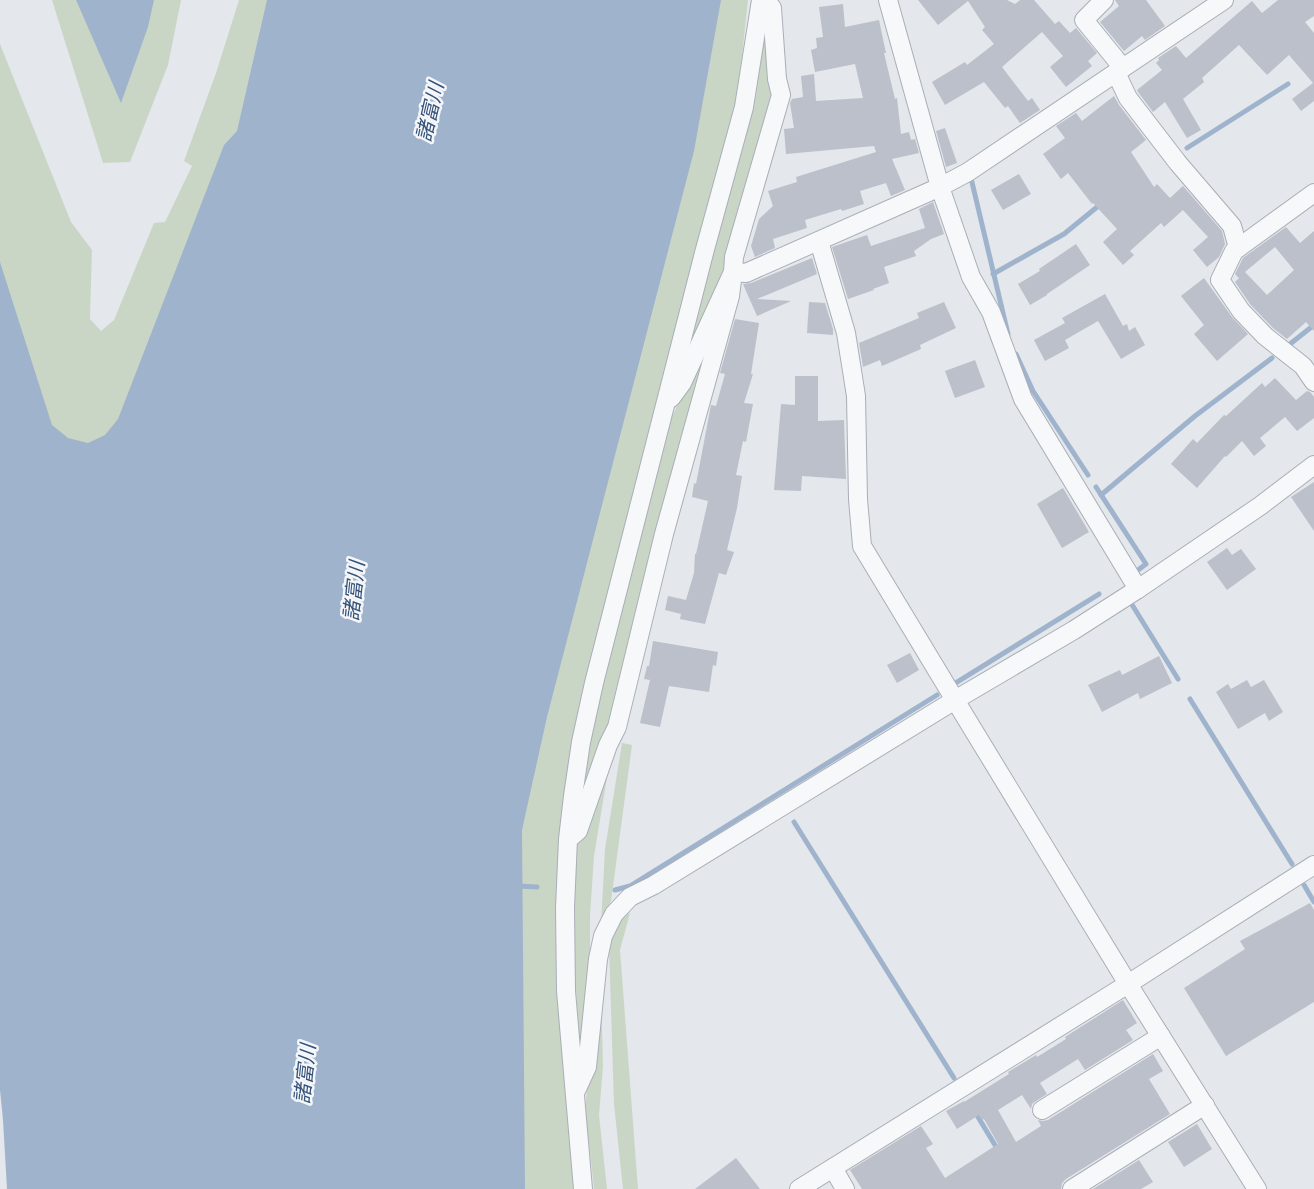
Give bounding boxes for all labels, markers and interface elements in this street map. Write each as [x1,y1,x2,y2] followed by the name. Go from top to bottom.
[411,78,451,144] water label: 諸富川
[338,558,371,622] water label: 諸富川
[289,1041,322,1105] water label: 諸富川

